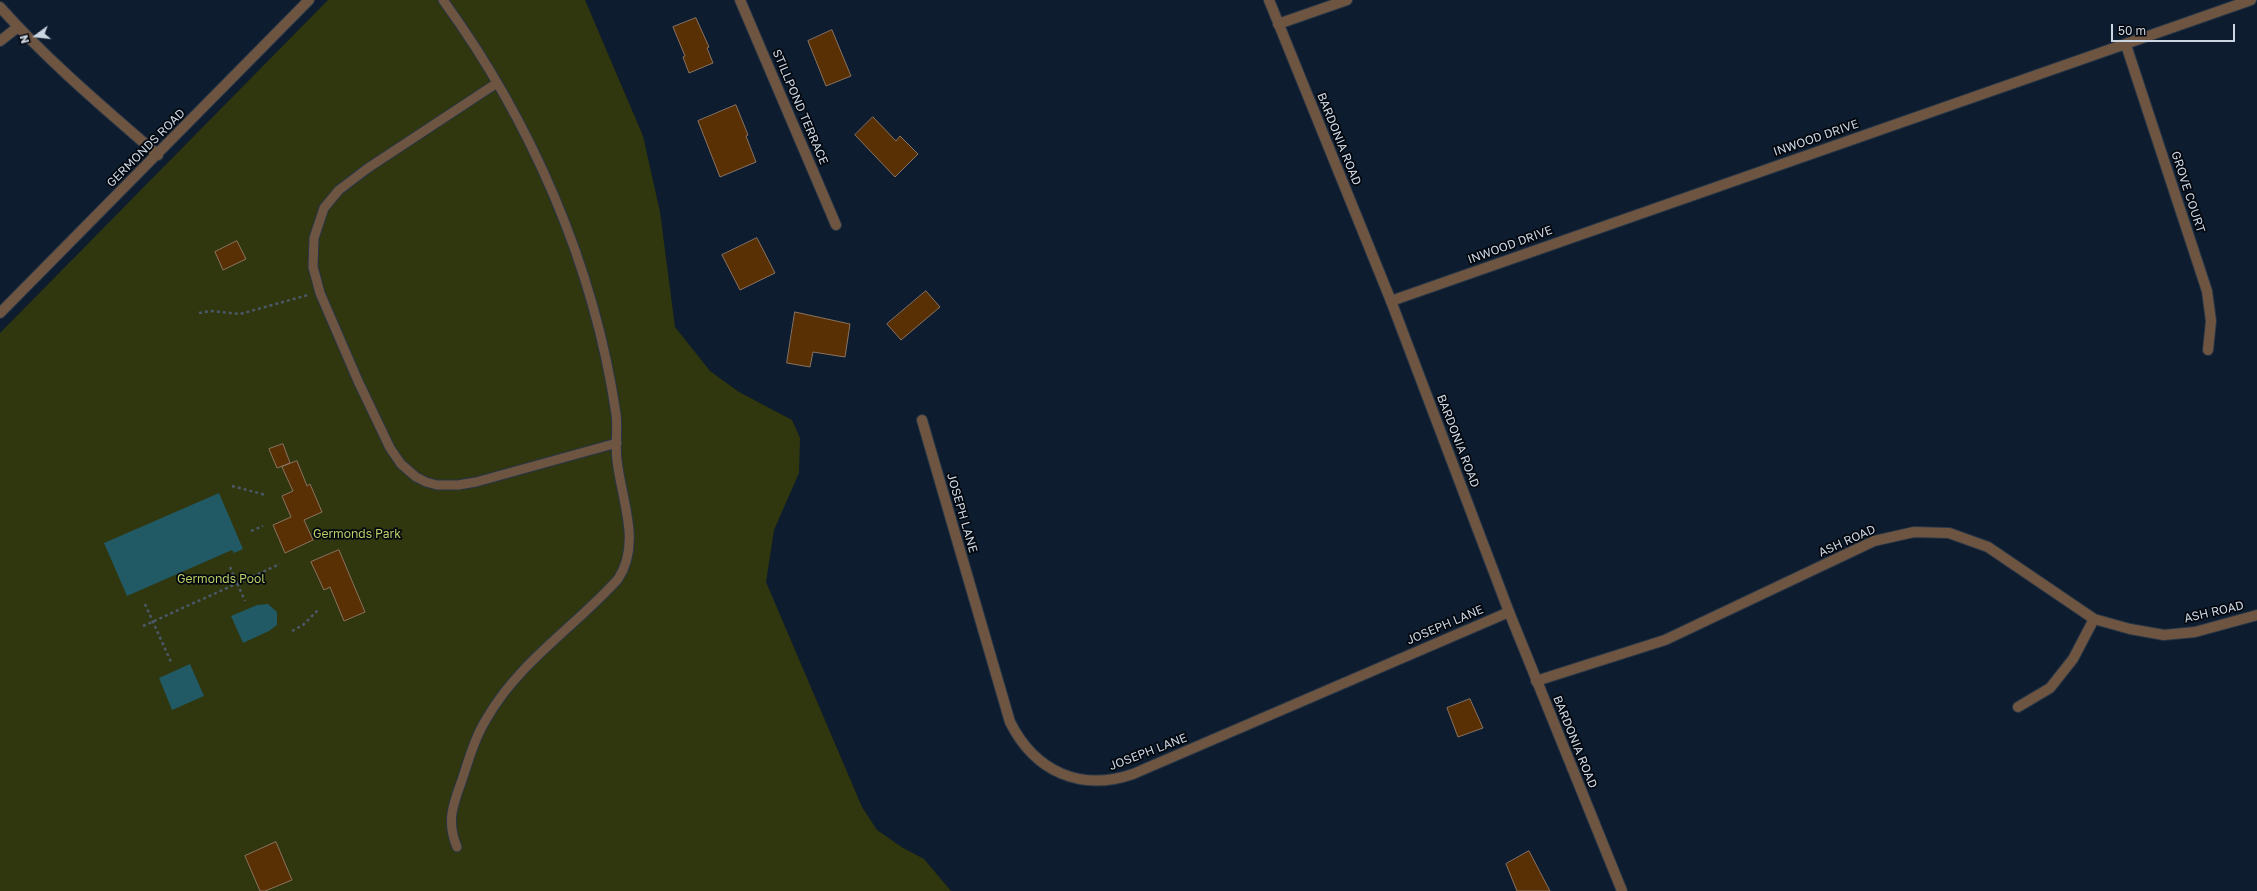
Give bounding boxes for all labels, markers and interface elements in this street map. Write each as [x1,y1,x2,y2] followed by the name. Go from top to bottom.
[16,16,56,56] north arrow
[2113,16,2237,42] scale bar
[2118,23,2146,38] text: 50 m
[17,34,31,45] text: N
[769,47,831,167] street label: STILLPOND TERRACE
[1314,91,1364,187] street label: BARDONIA ROAD
[104,106,188,190] street label: GERMONDS ROAD
[1772,117,1860,159] street label: INWOOD DRIVE
[2168,149,2208,235] street label: GROVE COURT
[1466,223,1554,267] street label: INWOOD DRIVE
[1434,392,1482,490] street label: BARDONIA ROAD
[944,472,980,554] street label: JOSEPH LANE
[1816,522,1878,560] street label: ASH ROAD
[313,527,401,541] park label: Germonds Park
[177,572,265,586] park label: Germonds Pool
[2183,598,2245,626] street label: ASH ROAD
[1404,602,1486,648] street label: JOSEPH LANE
[1550,694,1600,790] street label: BARDONIA ROAD
[1107,731,1189,773] street label: JOSEPH LANE

